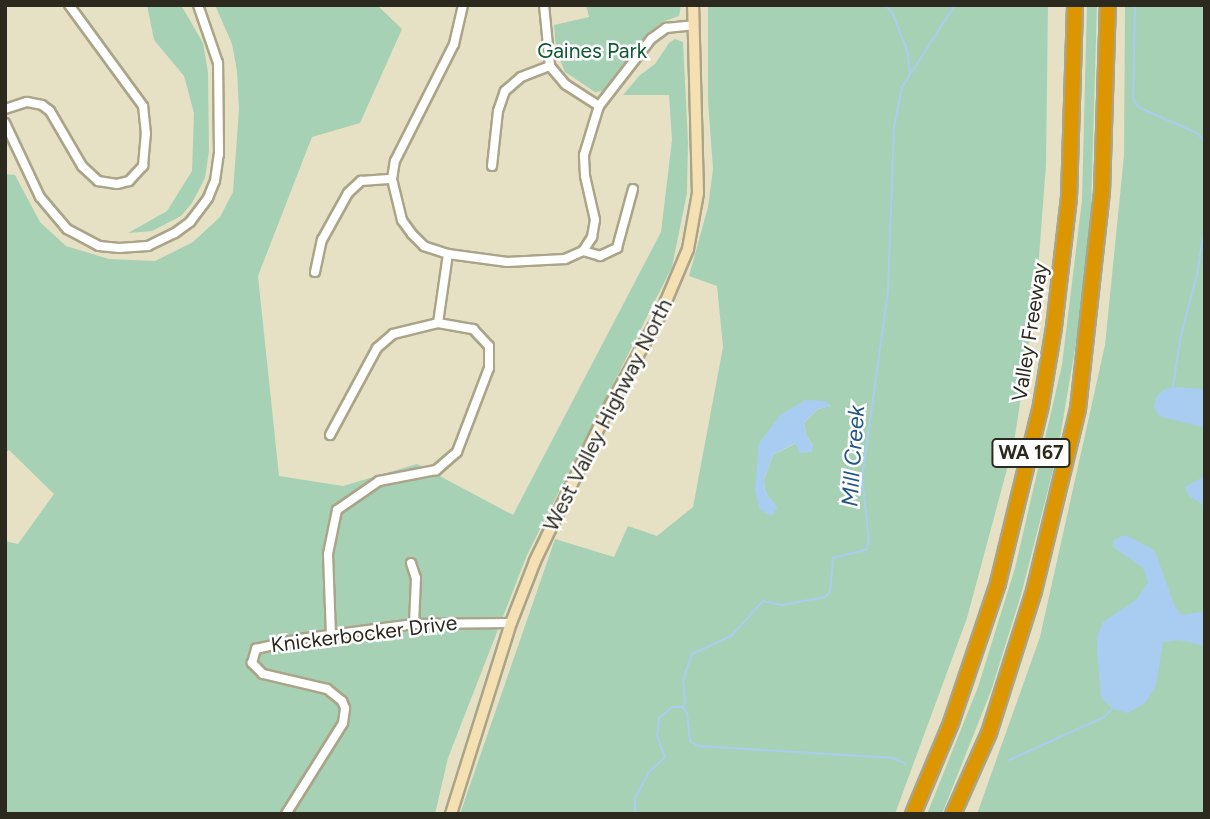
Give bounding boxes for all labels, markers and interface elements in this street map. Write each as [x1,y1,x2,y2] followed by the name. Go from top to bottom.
[537,38,647,64] park label: Gaines Park
[1007,261,1053,403] street label: Valley Freeway
[538,295,678,535] street label: West Valley Highway North
[836,404,870,508] water label: Mill Creek
[991,437,1071,468] road number: WA 167
[269,610,459,658] street label: Knickerbocker Drive

